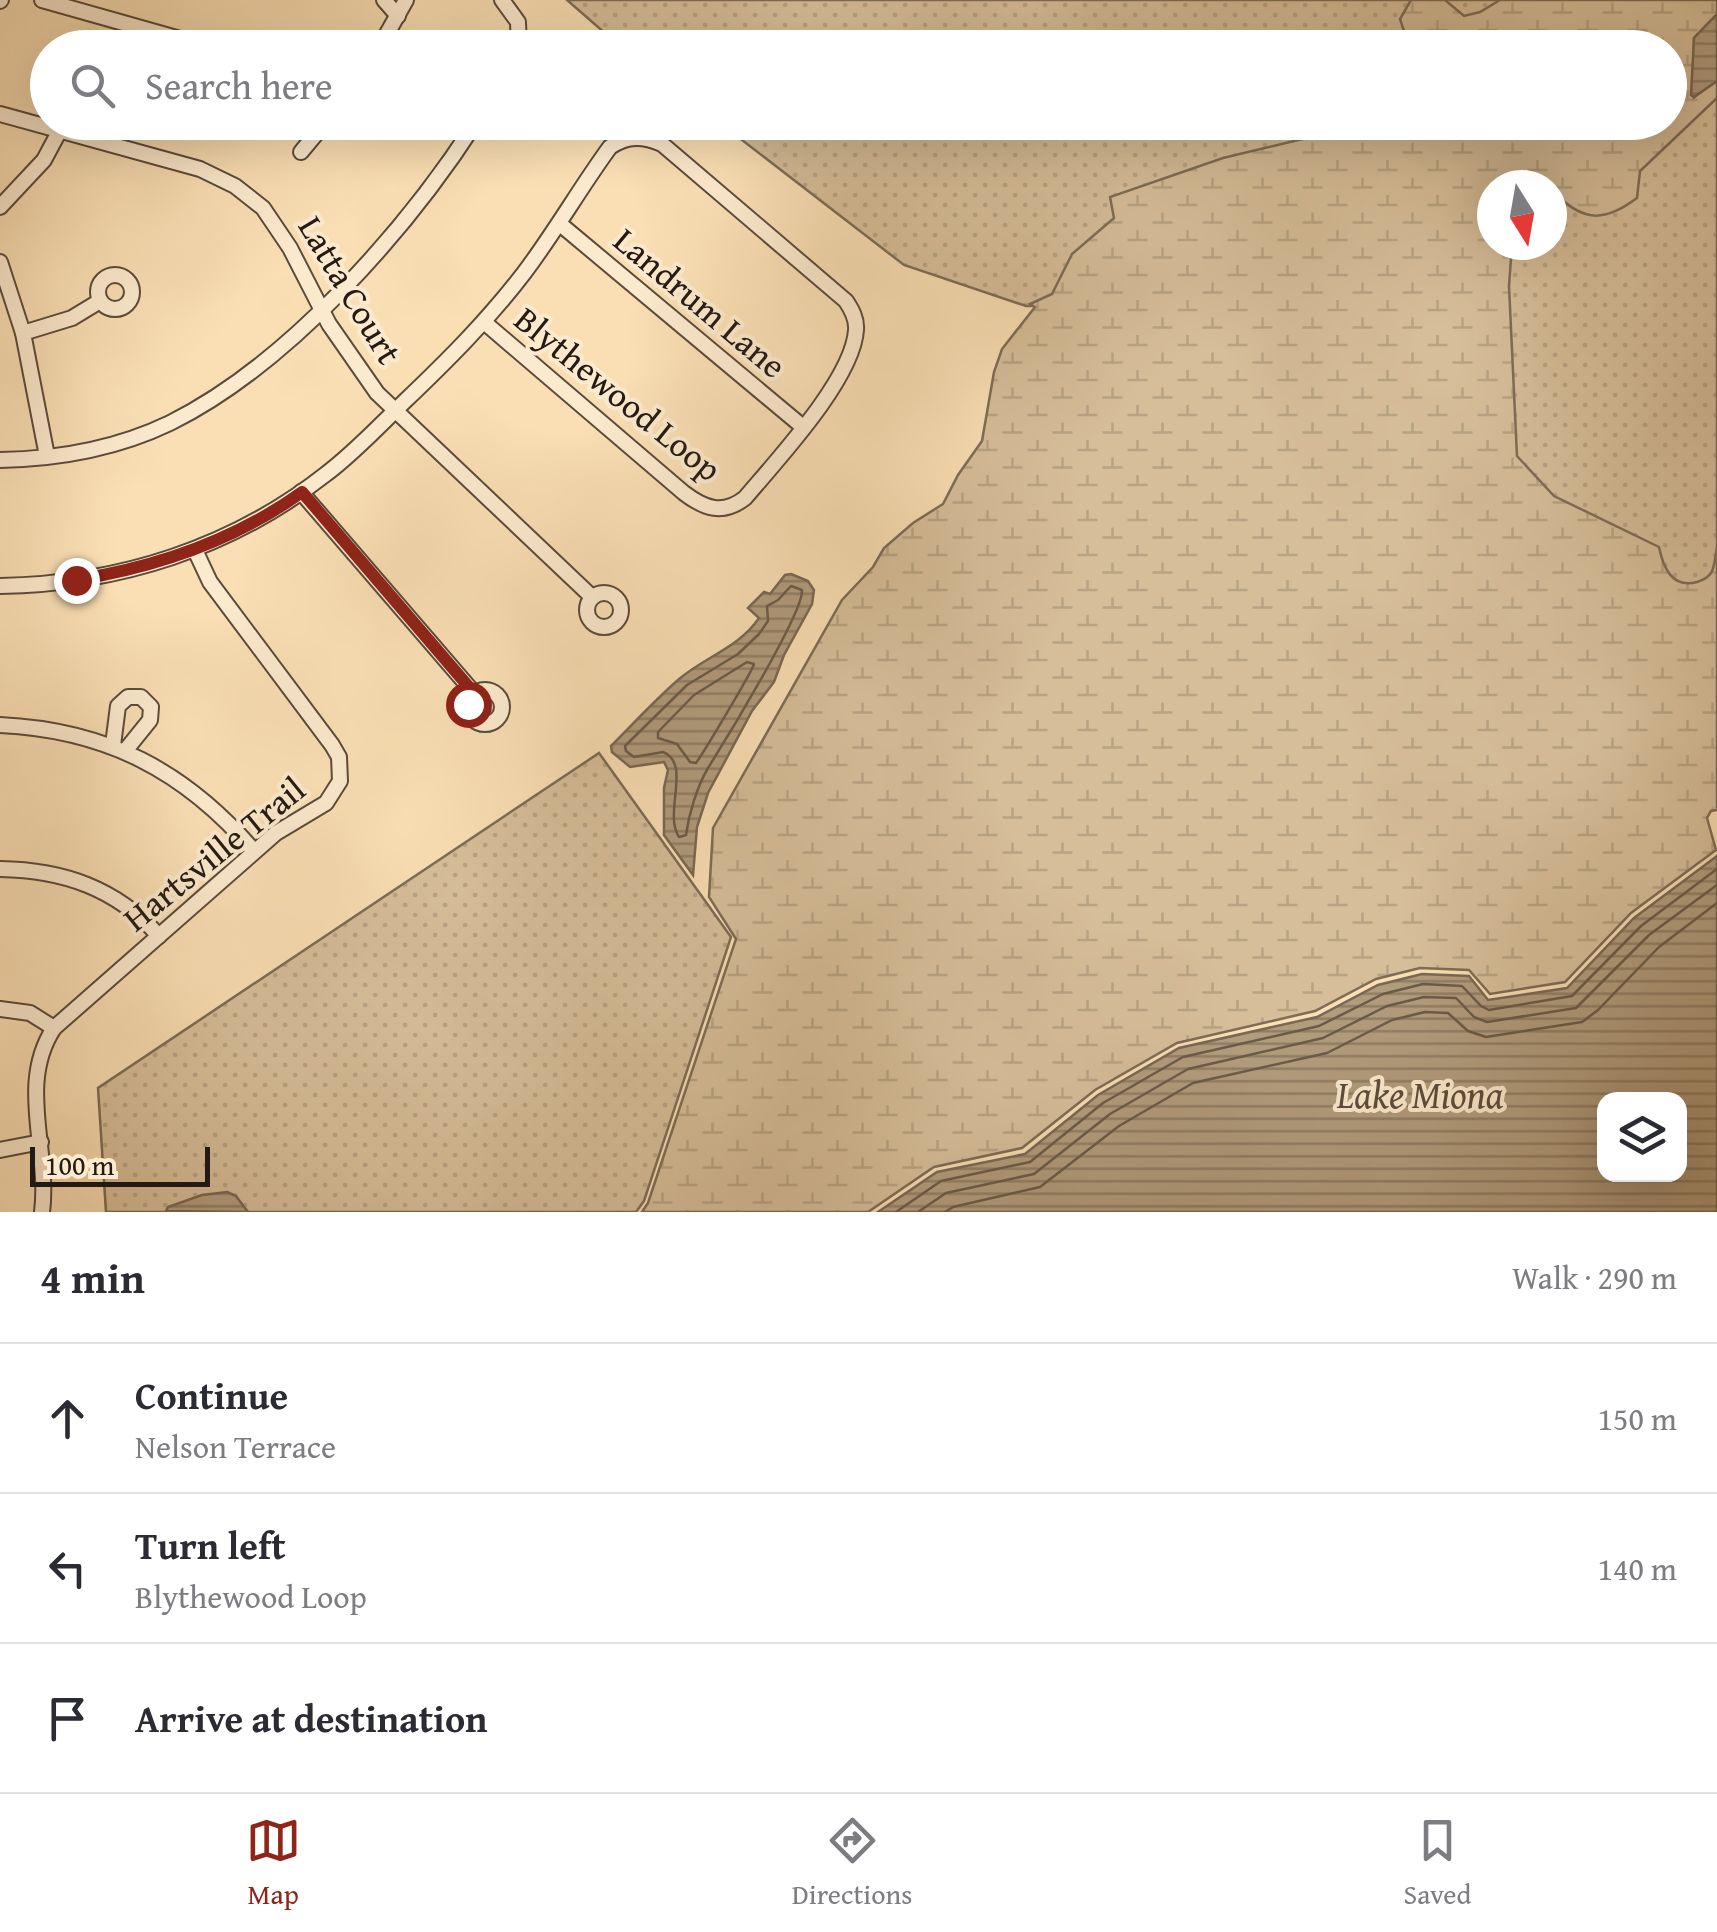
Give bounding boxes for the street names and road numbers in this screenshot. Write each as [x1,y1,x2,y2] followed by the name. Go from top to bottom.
[286,206,415,374] street label: Latta Court
[603,215,798,390] street label: Landrum Lane
[504,294,733,493] street label: Blythewood Loop
[112,764,316,943] street label: Hartsville Trail

